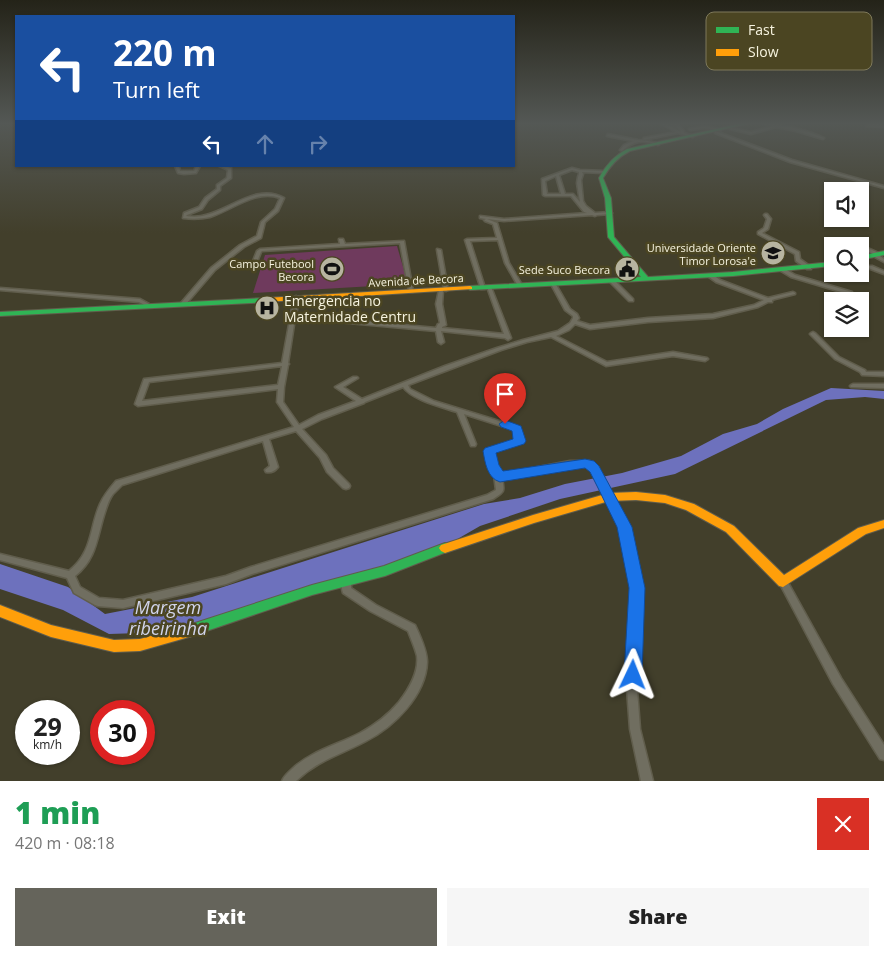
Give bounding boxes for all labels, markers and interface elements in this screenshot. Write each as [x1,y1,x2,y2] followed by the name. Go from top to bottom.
[706,12,872,70] legend
[748,20,775,39] text: Fast
[113,29,217,76] text: 220 m
[30,35,95,100] icon: left
[748,42,779,61] text: Slow
[113,74,200,104] text: Turn left
[198,130,226,158] icon: left
[251,130,279,158] icon: ahead
[304,130,332,158] icon: right
[824,182,869,337] map controls
[824,182,869,227] button: sound
[824,237,869,282] button: search
[647,240,756,268] place label: Universidade Oriente Timor Lorosa'e
[760,240,786,266] school or university icon: Universidade Oriente Timor Lorosa'e
[229,256,314,284] place label: Campo Futebool Becora
[319,256,345,282] sports icon: Campo Futebool Becora
[614,256,640,282] public building icon: Sede Suco Becora
[519,262,610,277] place label: Sede Suco Becora
[368,270,464,290] street label: Avenida de Becora
[284,291,416,326] place label: Emergencia no Maternidade Centru
[824,292,869,337] button: layers
[254,295,280,321] hospital icon: Emergencia no Maternidade Centru
[484,373,526,424] pin
[491,380,519,408] icon: arrive
[129,595,207,640] water label: Margem ribeirinha
[606,648,658,700] position arrow
[90,700,155,765] speed limit sign: 30
[33,709,62,743] text: 29
[33,736,62,753] text: km/h
[15,792,100,833] text: 1 min
[817,798,869,850] button: close
[15,832,115,854] text: 420 m · 08:18
[15,888,437,946] button: Exit
[447,888,869,946] button: Share

